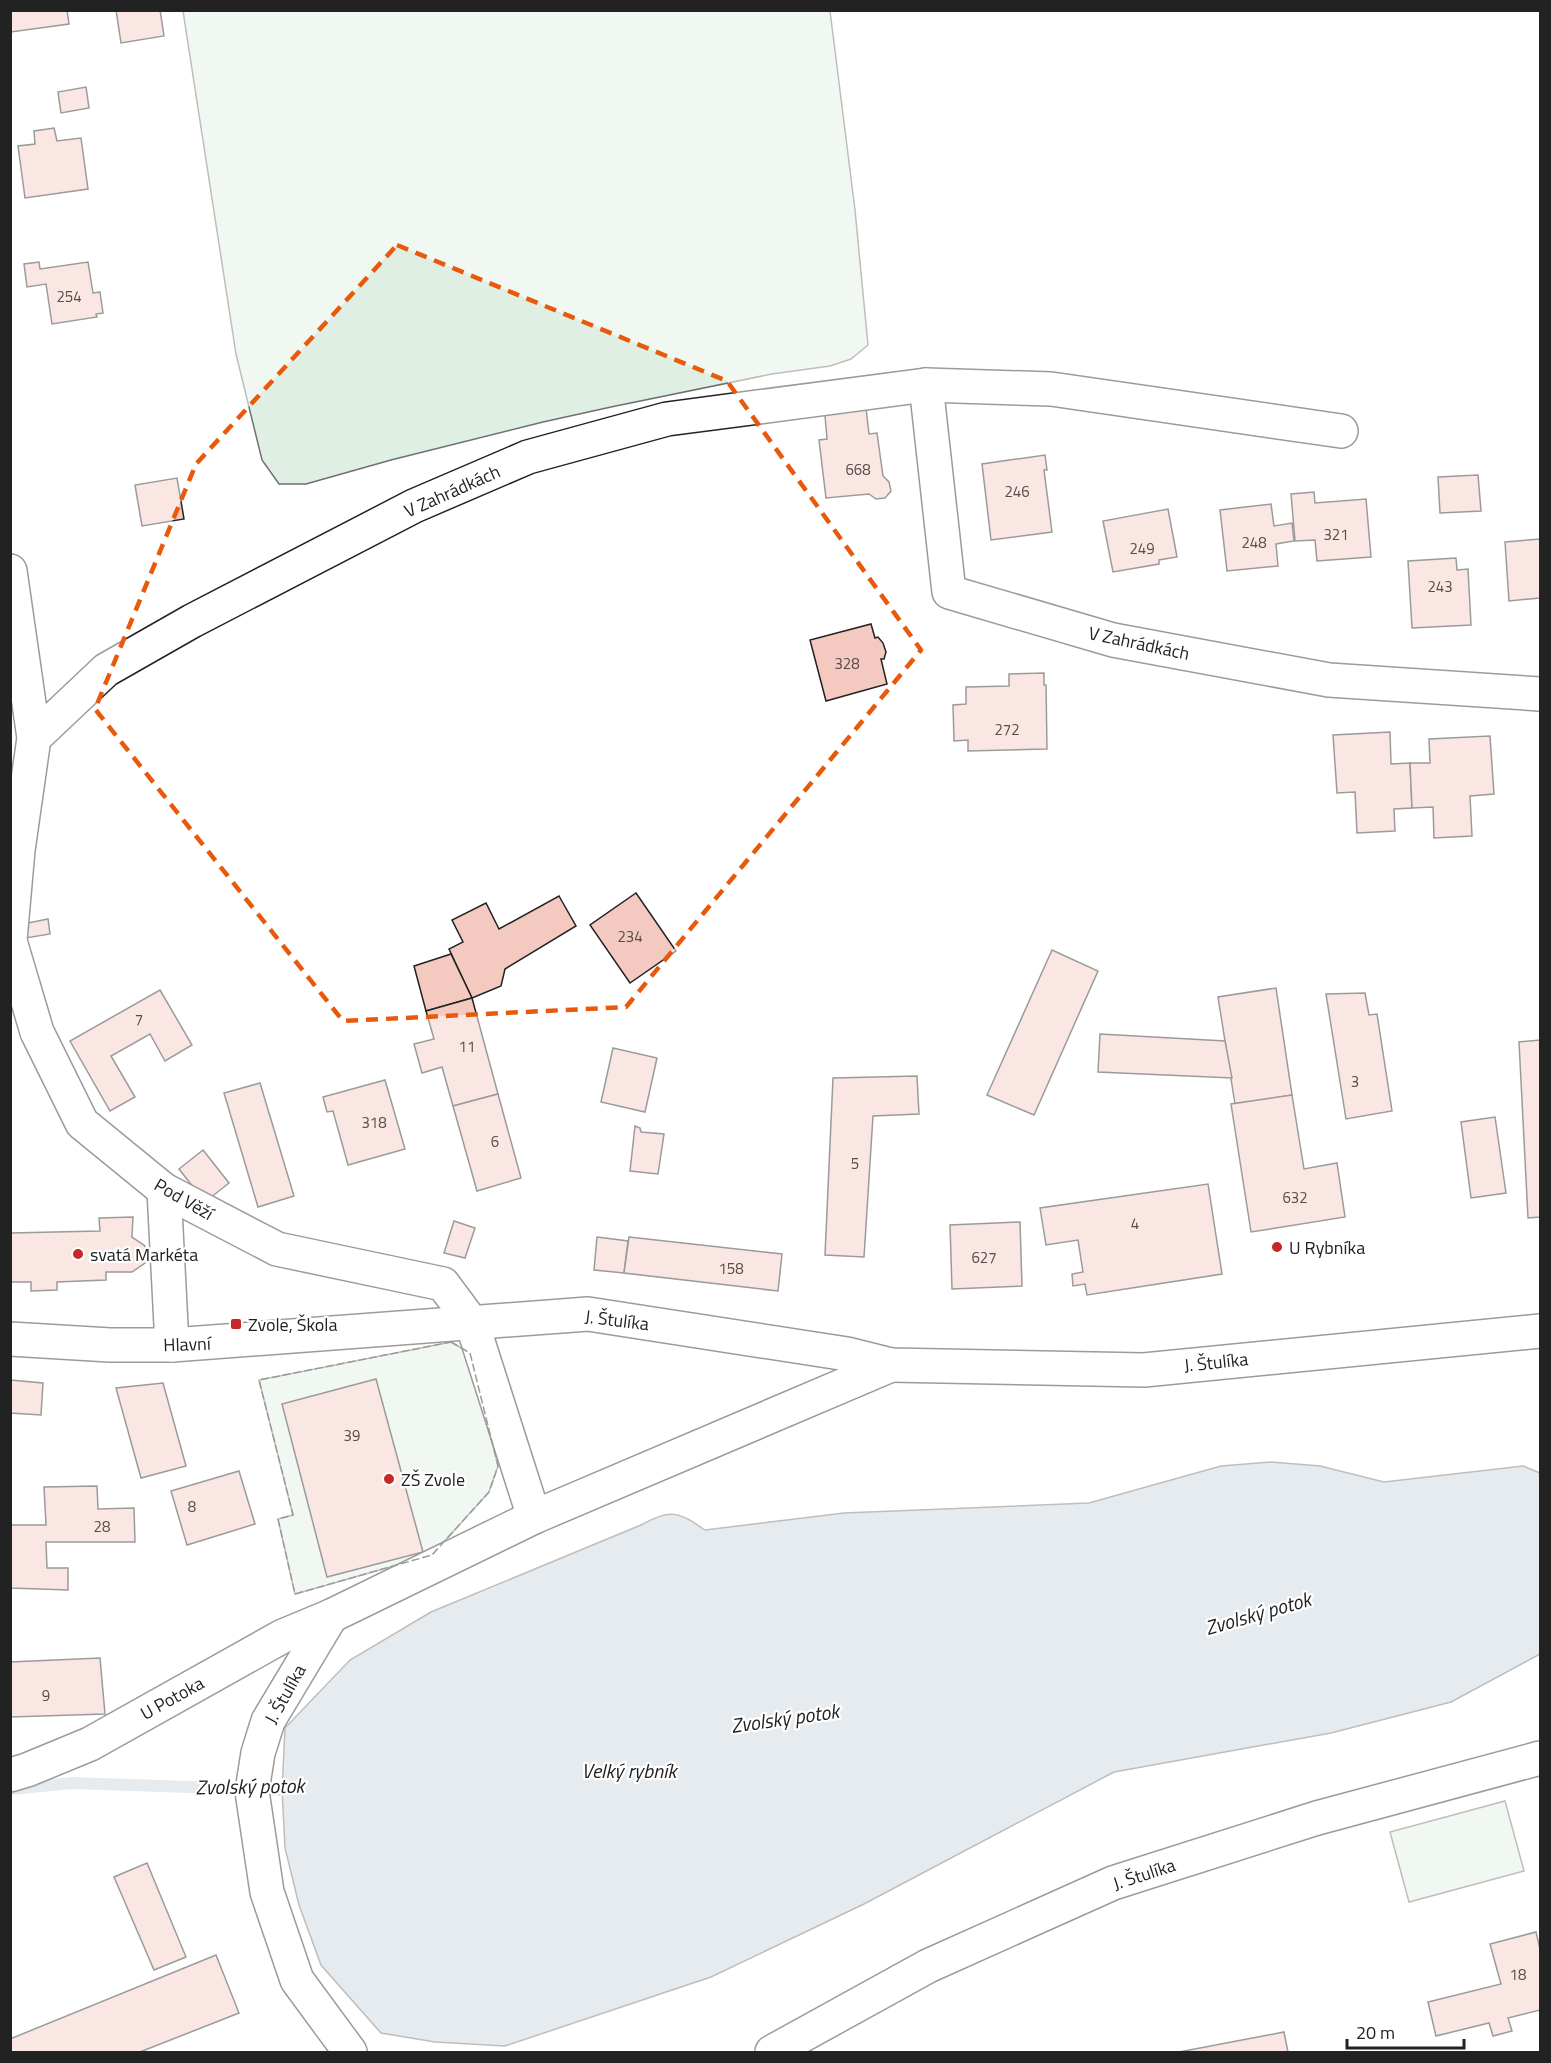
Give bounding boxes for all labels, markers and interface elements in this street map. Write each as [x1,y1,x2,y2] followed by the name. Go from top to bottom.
[56,285,82,308] house number: 254
[400,458,504,524] street label: V Zahrádkách
[845,458,871,481] house number: 668
[1004,480,1030,503] house number: 246
[1323,523,1349,546] house number: 321
[1241,531,1267,554] house number: 248
[1129,537,1155,560] house number: 249
[1427,575,1453,598] house number: 243
[1086,619,1192,667] street label: V Zahrádkách
[834,652,860,675] house number: 328
[994,718,1020,741] house number: 272
[617,925,643,948] house number: 234
[135,1008,143,1031] house number: 7
[459,1035,475,1058] house number: 11
[1351,1070,1359,1093] house number: 3
[361,1111,387,1134] house number: 318
[491,1130,499,1153] house number: 6
[851,1152,859,1175] house number: 5
[149,1171,221,1228] street label: Pod Věží
[1282,1186,1308,1209] house number: 632
[1131,1212,1139,1235] house number: 4
[1289,1234,1365,1261] place label: U Rybníka
[1270,1240,1284,1254] marker: U Rybníka
[90,1241,198,1268] place label: svatá Markéta
[971,1246,997,1269] house number: 627
[71,1247,85,1261] marker: svatá Markéta
[718,1257,744,1280] house number: 158
[583,1303,651,1337] street label: J. Štulíka
[248,1311,337,1338] place label: Zvole, Škola
[229,1317,243,1331] marker: Zvole, Škola
[163,1330,213,1358] street label: Hlavní
[1183,1345,1249,1379] street label: J. Štulíka
[344,1424,360,1447] house number: 39
[401,1466,465,1493] place label: ZŠ Zvole
[382,1472,396,1486] marker: ZŠ Zvole
[188,1495,196,1518] house number: 8
[94,1515,110,1538] house number: 28
[1201,1583,1317,1643] water label: Zvolský potok
[258,1659,312,1729] street label: J. Štulíka
[135,1669,209,1727] street label: U Potoka
[42,1684,50,1707] house number: 9
[729,1695,843,1741] water label: Zvolský potok
[582,1755,679,1786] water label: Velký rybník
[195,1770,307,1802] water label: Zvolský potok
[1109,1851,1179,1897] street label: J. Štulíka
[1510,1963,1526,1986] house number: 18
[1347,2012,1464,2050] scale bar
[1356,2019,1395,2046] text: 20 m

